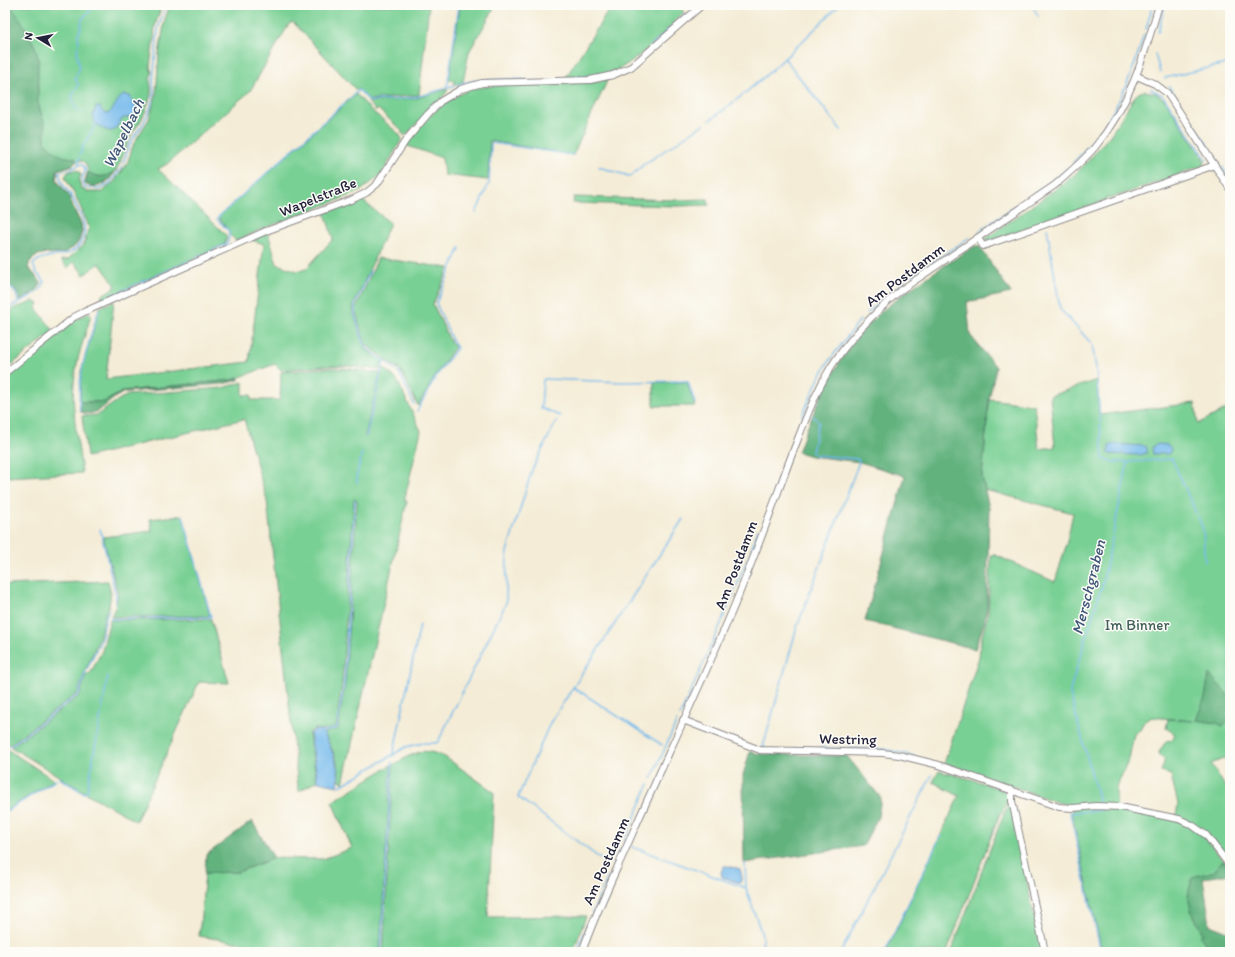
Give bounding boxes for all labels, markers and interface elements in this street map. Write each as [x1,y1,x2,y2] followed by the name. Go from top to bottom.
[18,18,58,58] north arrow
[22,32,36,41] text: N
[99,95,149,171] water label: Wapelbach
[277,173,359,221] street label: Wapelstraße
[862,239,948,310] street label: Am Postdamm
[711,518,761,612] street label: Am Postdamm
[1068,537,1110,637] water label: Merschgraben
[1105,616,1169,634] park label: Im Binner
[819,729,877,749] street label: Westring
[579,814,633,908] street label: Am Postdamm

